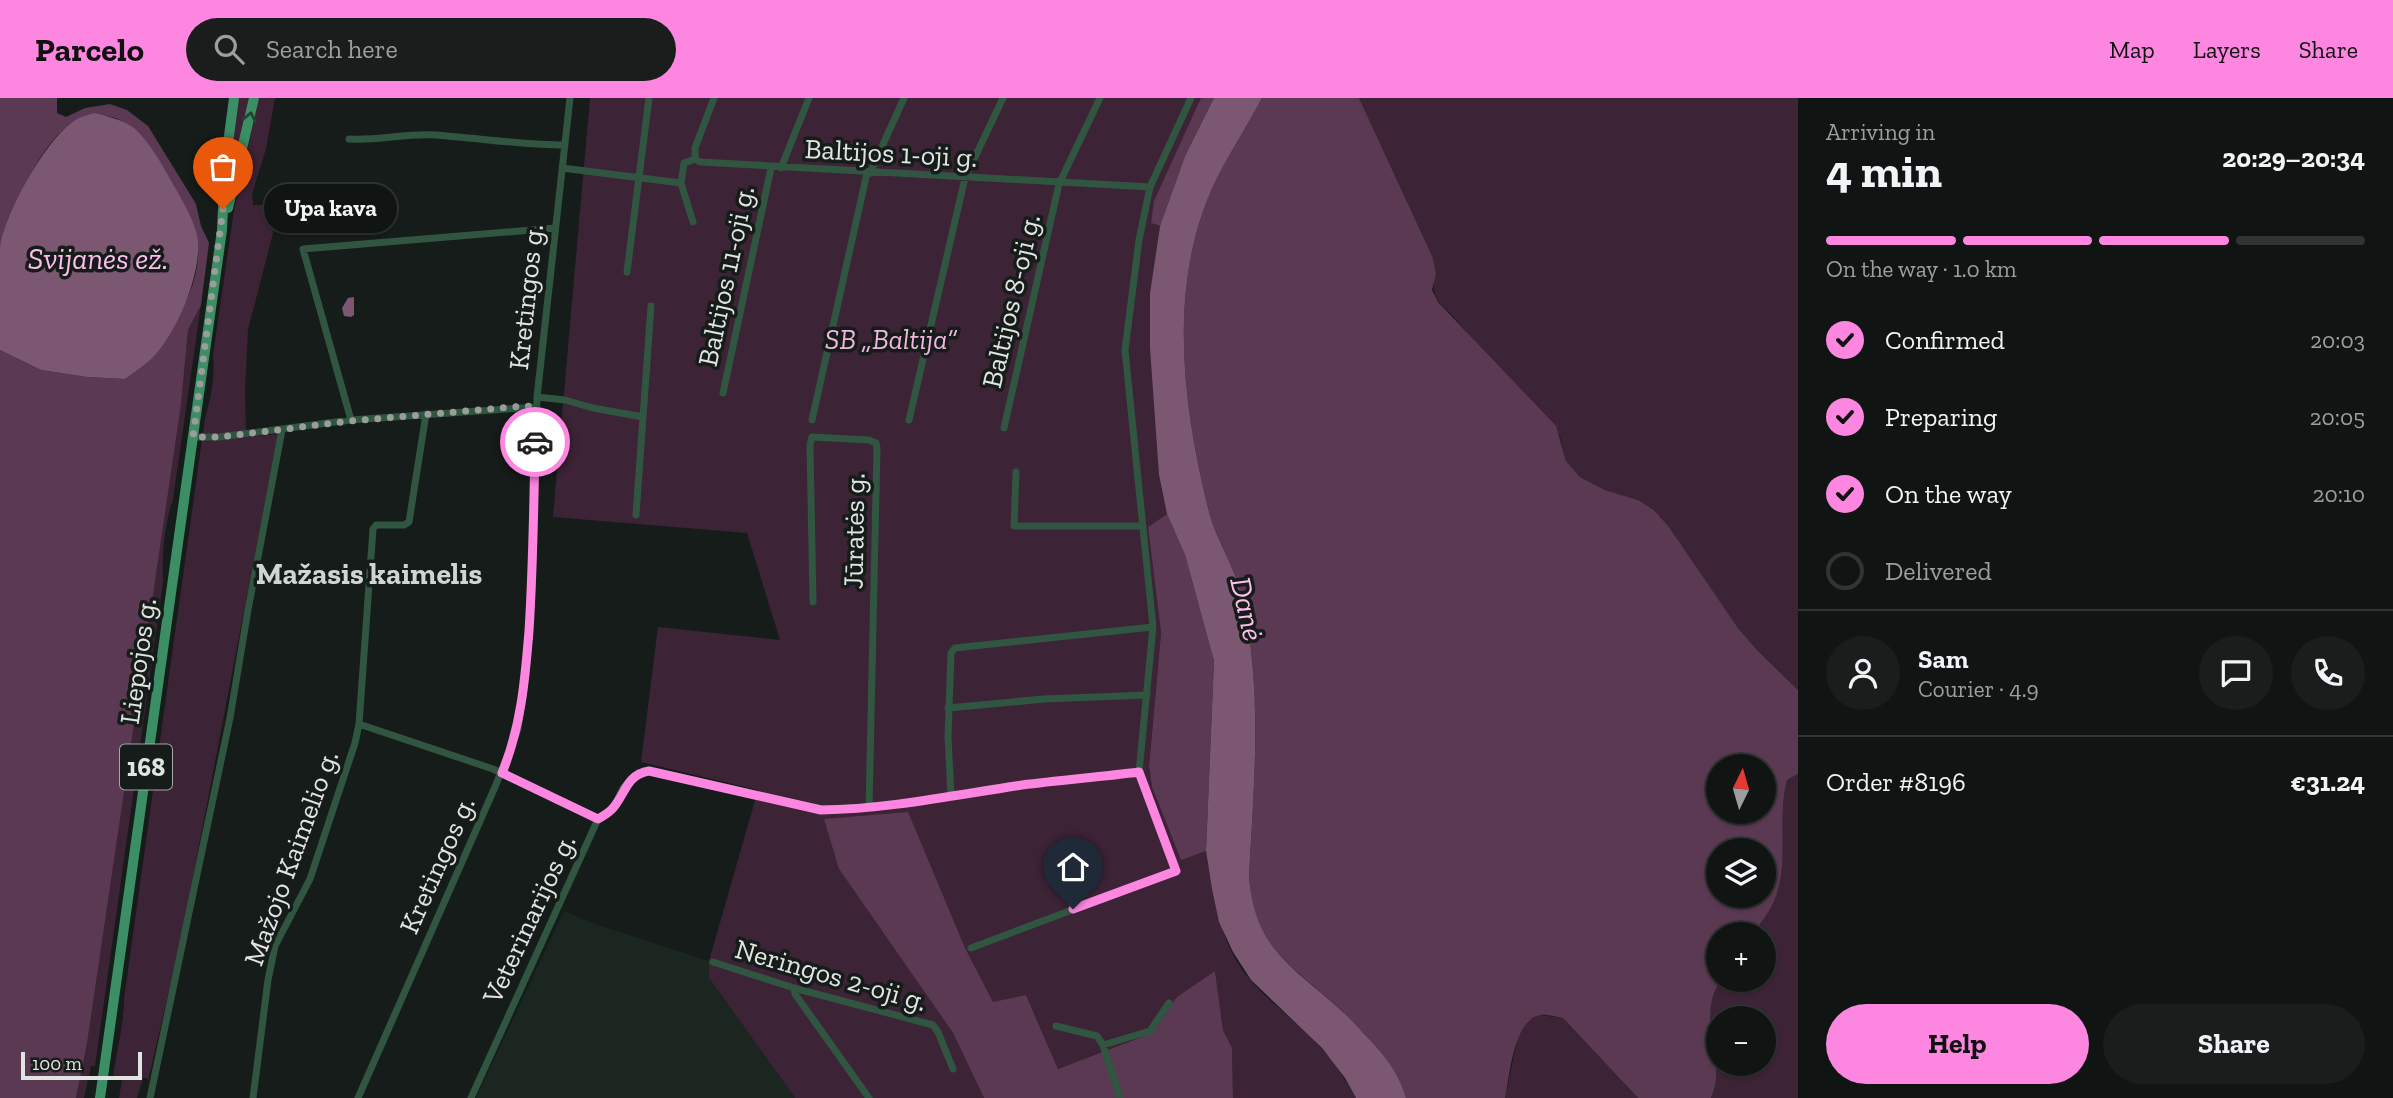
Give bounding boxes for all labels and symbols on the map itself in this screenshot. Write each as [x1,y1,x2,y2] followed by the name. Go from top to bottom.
[242,111,257,123] one-way arrow
[804,132,978,174] street label: Baltijos 1-oji g.
[193,137,253,209] pin
[691,183,761,369] street label: Baltijos 11-oji g.
[265,184,398,234] callout: Upa kava
[975,211,1047,391] street label: Baltijos 8-oji g.
[502,223,550,371] street label: Kretingos g.
[28,241,168,277] water label: Svijanės ež.
[825,323,958,356] park label: SB „Baltija“
[500,407,570,477] courier
[836,473,872,589] street label: Jūratės g.
[256,556,482,592] district label: Mažasis kaimelis
[1222,574,1272,644] water label: Danė
[113,596,163,726] street label: Liepojos g.
[120,744,172,790] road number: 168
[237,746,345,970] street label: Mažojo Kaimelio g.
[1706,754,1776,824] north arrow
[392,791,482,939] street label: Kretingos g.
[475,829,583,1010] street label: Veterinarijos g.
[1043,837,1103,909] pin
[731,932,931,1018] street label: Neringos 2-oji g.
[21,1049,142,1081] scale bar

